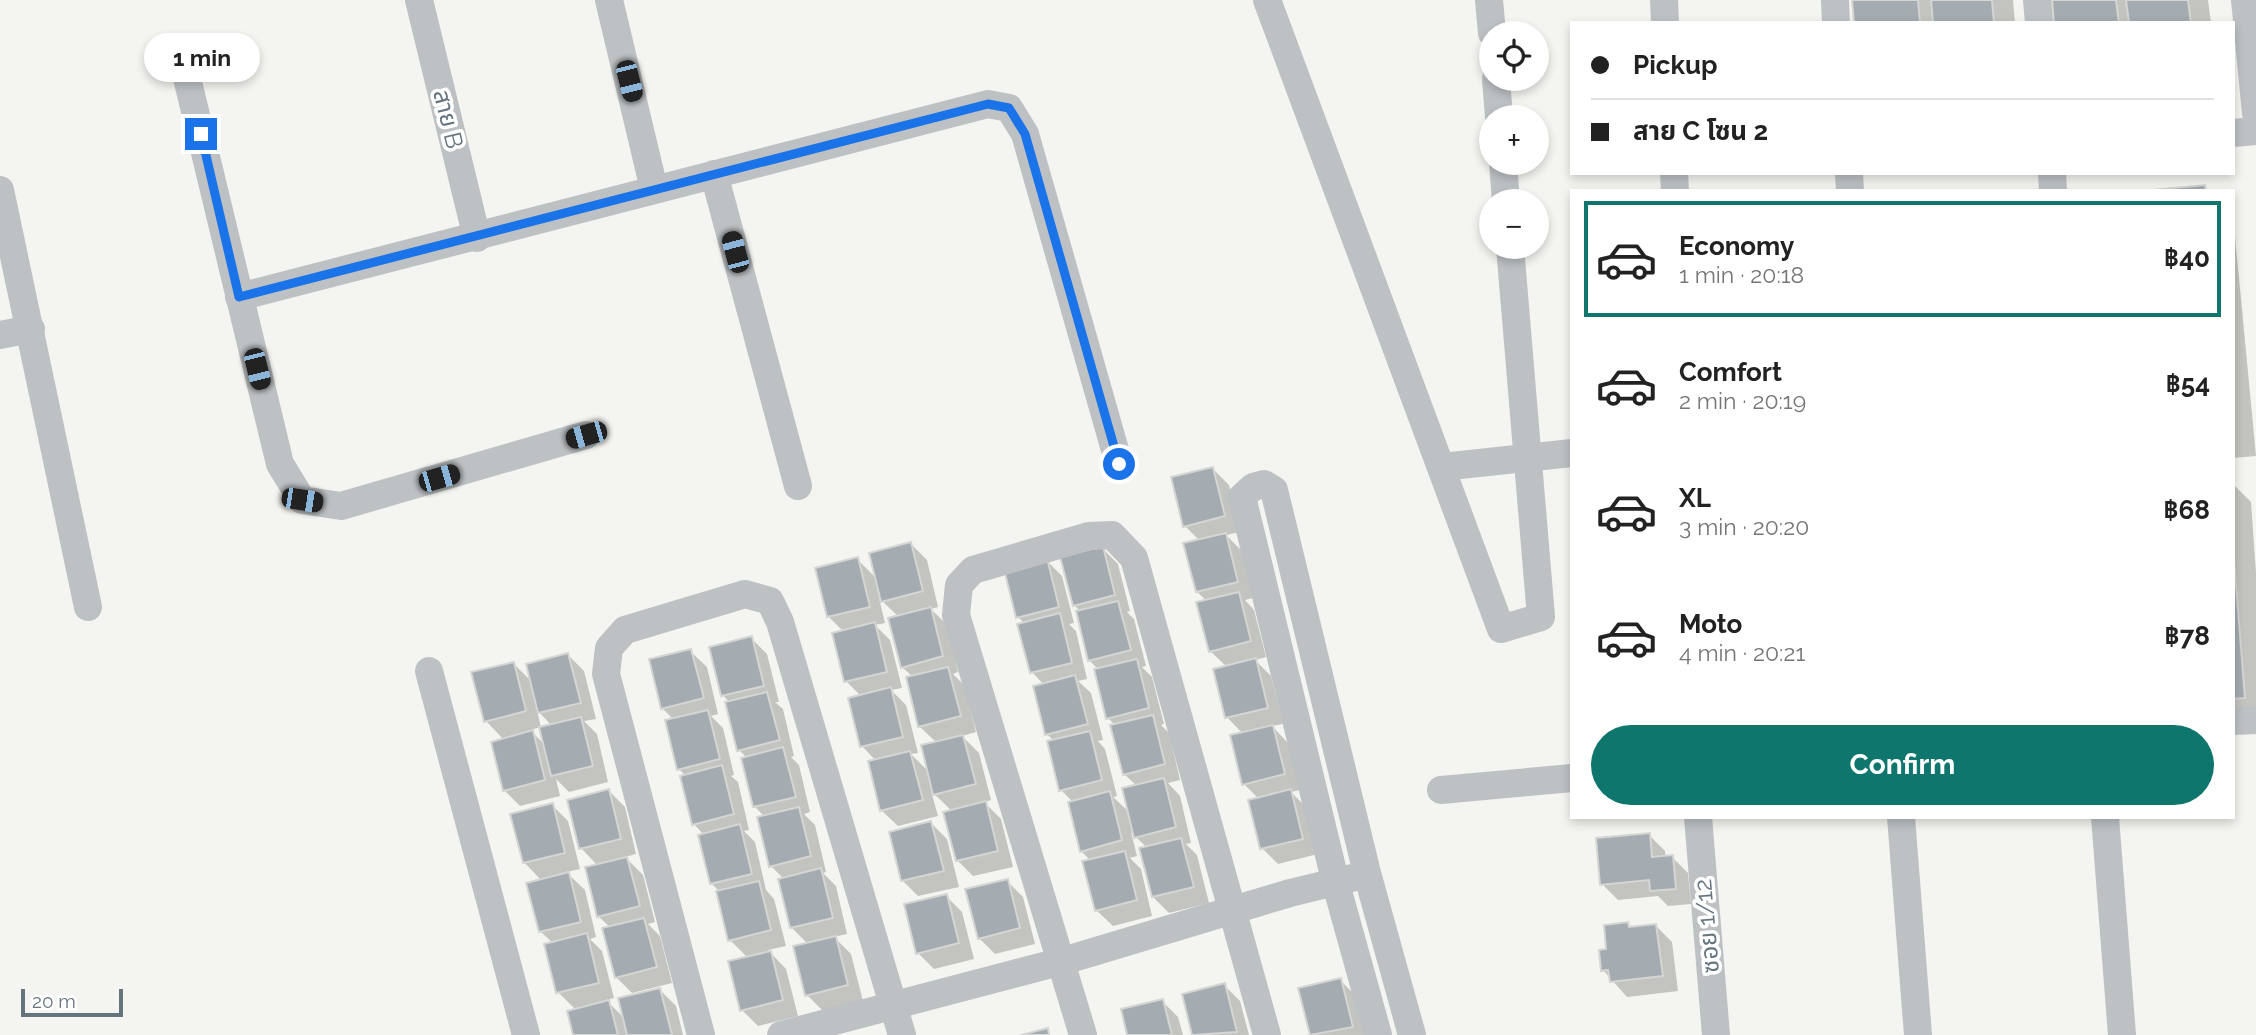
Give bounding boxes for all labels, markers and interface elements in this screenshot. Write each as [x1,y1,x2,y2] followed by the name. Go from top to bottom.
[1479,21,1549,259] map controls
[1479,21,1549,91] button: locate
[143,32,259,82] callout: 1 min
[173,44,231,71] text: 1 min
[1633,50,1718,80] text: Pickup
[614,58,645,104] car
[427,86,470,151] street label: สาย B
[1479,105,1549,175] button: +
[1633,116,1768,146] text: สาย C โซน 2
[185,118,217,150] route end
[1479,189,1549,259] button: −
[1595,228,1658,291] icon: car
[720,229,751,275] car
[1679,231,1794,261] text: Economy
[2164,243,2210,273] text: ฿40
[1679,261,1804,288] text: 1 min · 20:18
[242,346,273,392] car
[1595,354,1658,417] icon: car
[1679,357,1782,387] text: Comfort
[2166,369,2210,399] text: ฿54
[1679,387,1806,414] text: 2 min · 20:19
[563,419,610,451] car
[1103,448,1135,480] route start
[416,462,463,494] car
[1595,480,1658,543] icon: car
[1679,483,1711,513] text: XL
[280,486,325,514] car
[2163,495,2210,525] text: ฿68
[1679,513,1809,540] text: 3 min · 20:20
[1595,606,1658,669] icon: car
[1679,609,1742,639] text: Moto
[2165,621,2210,651] text: ฿78
[1679,639,1805,666] text: 4 min · 20:21
[1591,725,2214,805] button: Confirm
[1688,878,1725,974] street label: ซอย 1/12
[21,986,122,1018] scale bar
[32,990,76,1012] text: 20 m

